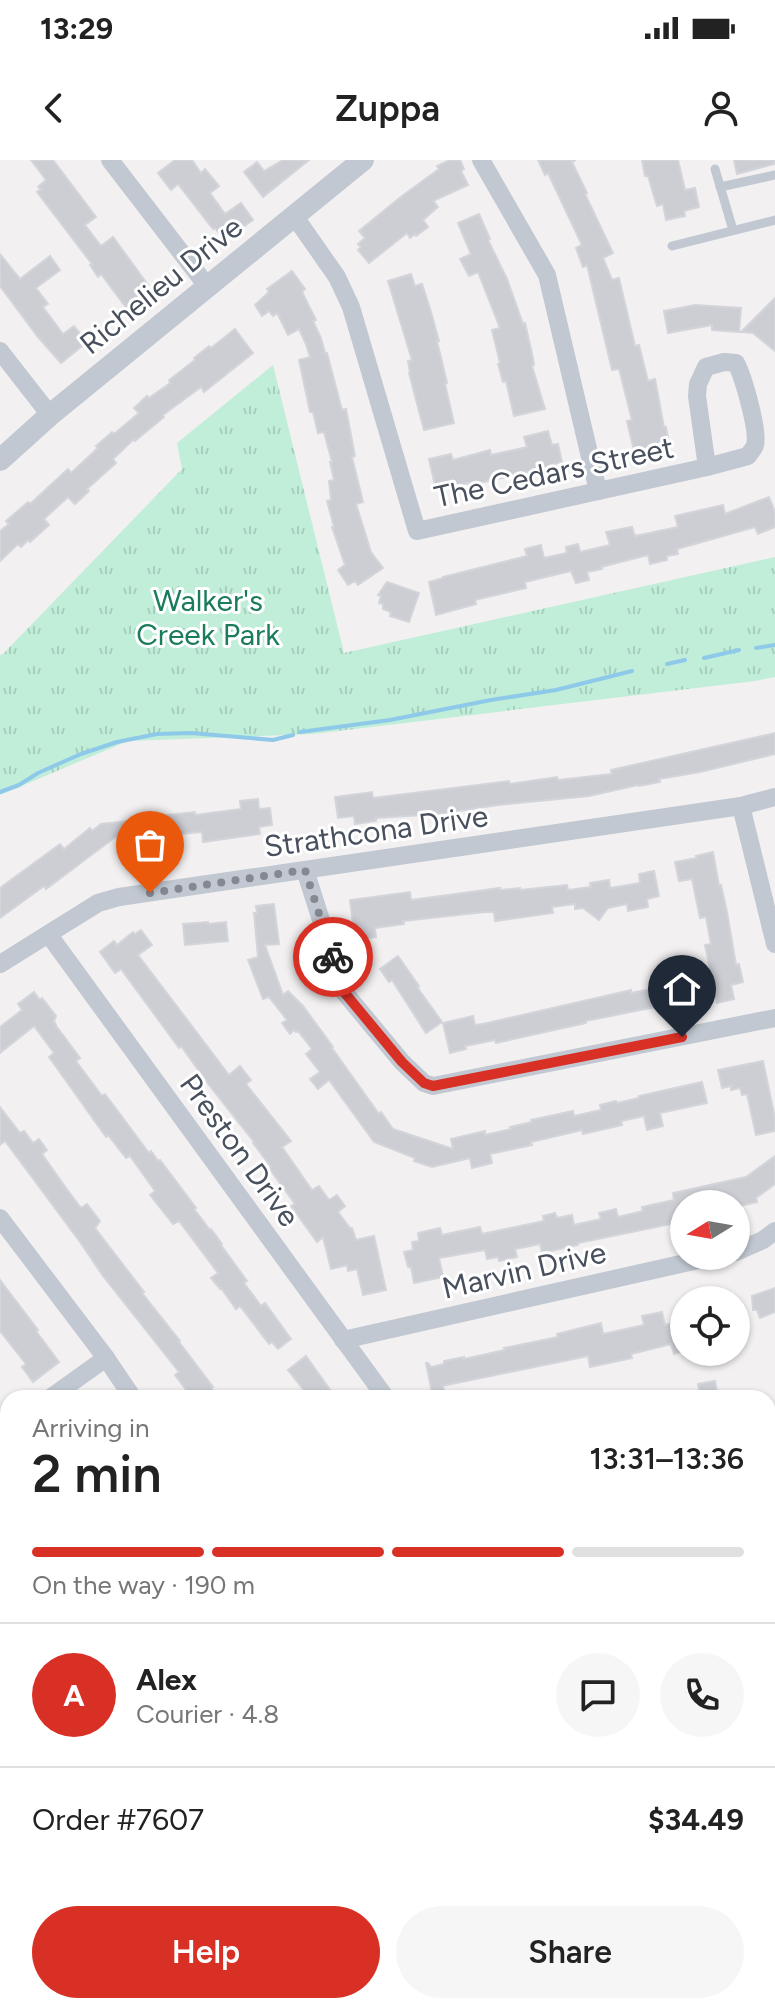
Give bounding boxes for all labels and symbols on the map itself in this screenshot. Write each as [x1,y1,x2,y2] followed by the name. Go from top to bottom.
[72,208,250,362] street label: Richelieu Drive
[431,429,677,515] street label: The Cedars Street
[136,582,280,653] park label: Walker's Creek Park
[262,797,490,865] street label: Strathcona Drive
[116,811,184,893] pin
[293,917,373,997] courier
[648,955,716,1037] pin
[172,1066,308,1234] street label: Preston Drive
[670,1190,750,1270] north arrow
[439,1233,609,1307] street label: Marvin Drive

